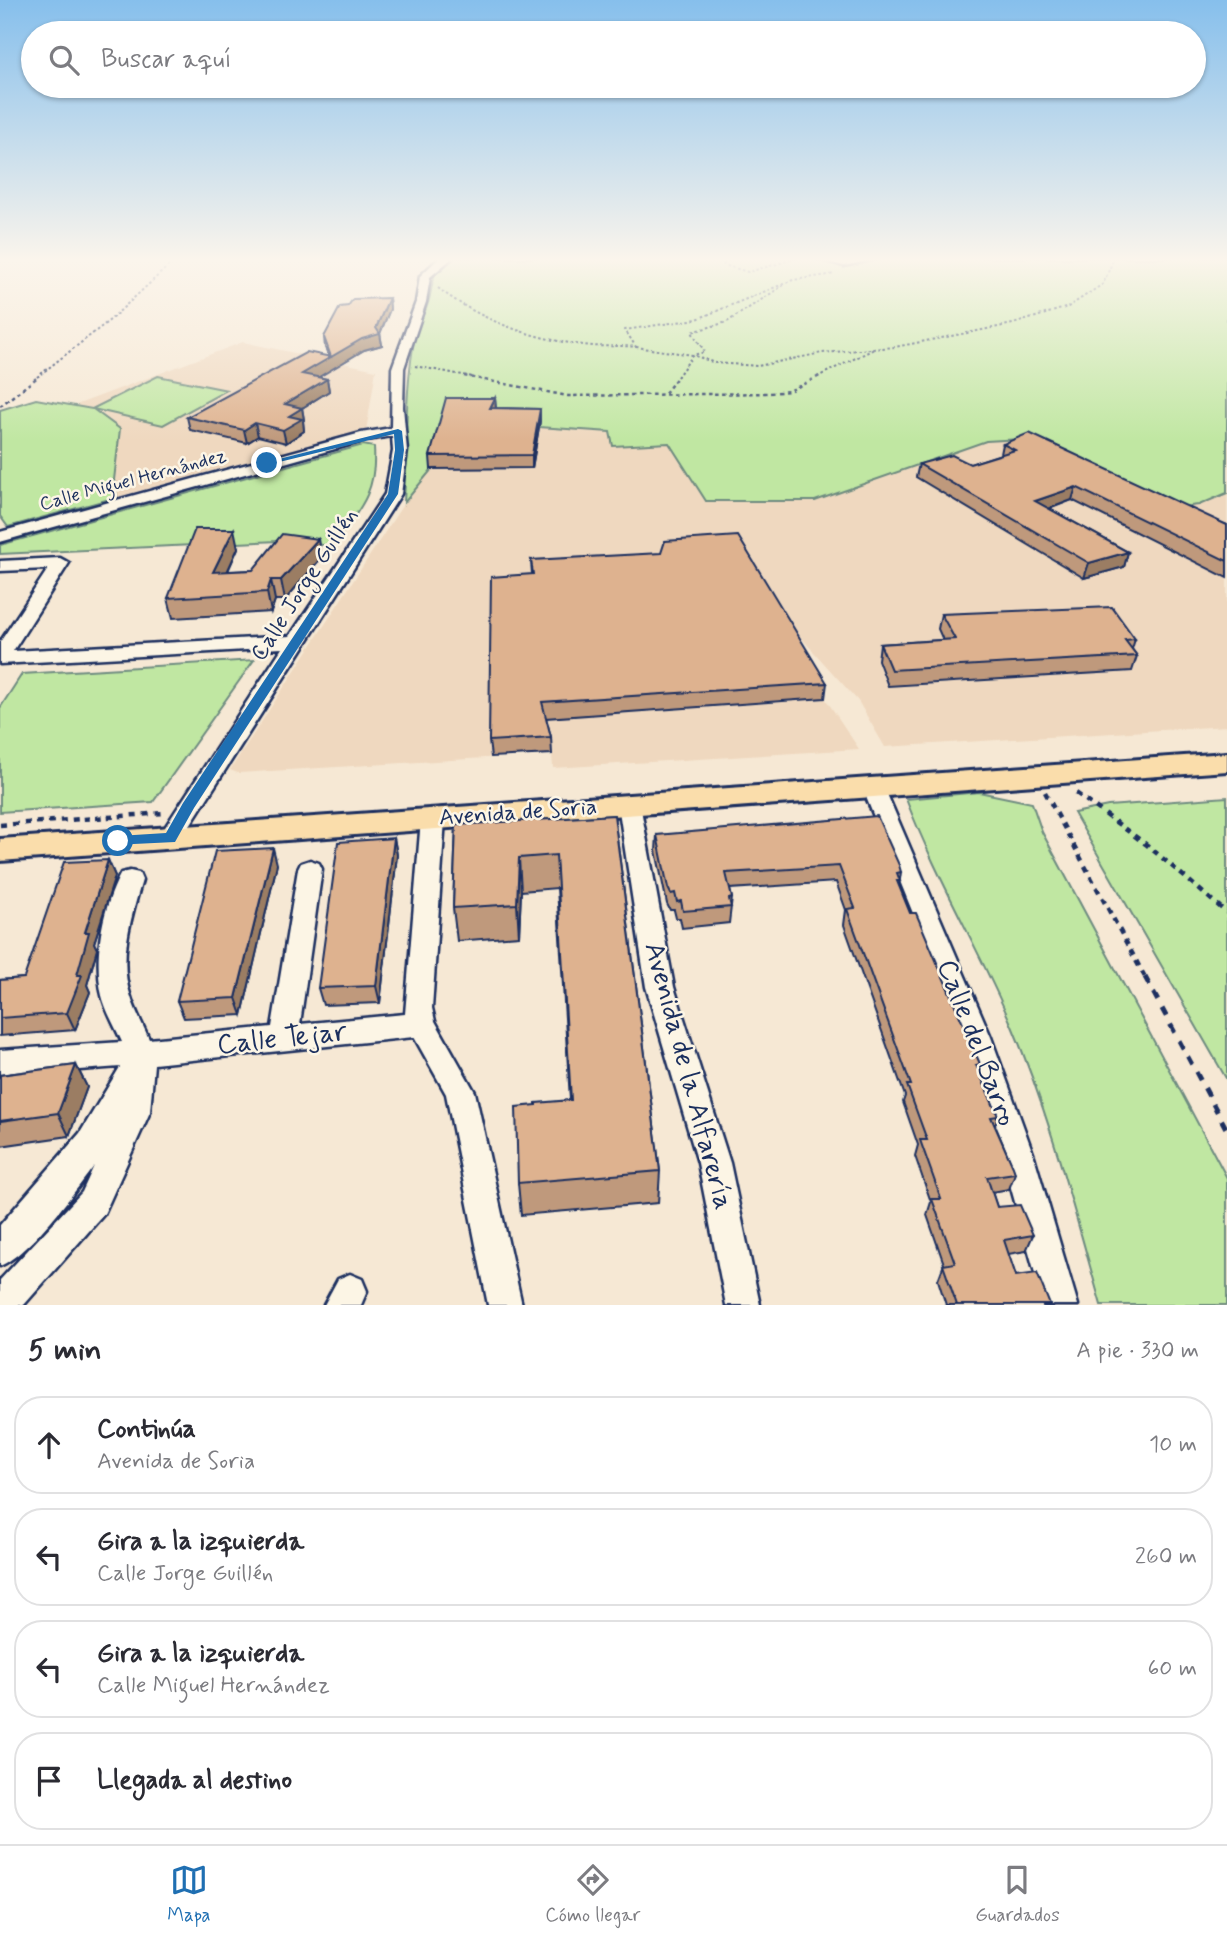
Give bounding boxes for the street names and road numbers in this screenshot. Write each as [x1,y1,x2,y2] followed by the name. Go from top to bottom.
[37,443,230,520] street label: Calle Miguel Hernández
[244,503,367,668] street label: Calle Jorge Guillén
[438,793,598,833] street label: Avenida de Soria
[634,938,742,1214] street label: Avenida de la Alfarería
[927,954,1025,1132] street label: Calle del Barro
[215,1014,350,1064] street label: Calle Tejar

